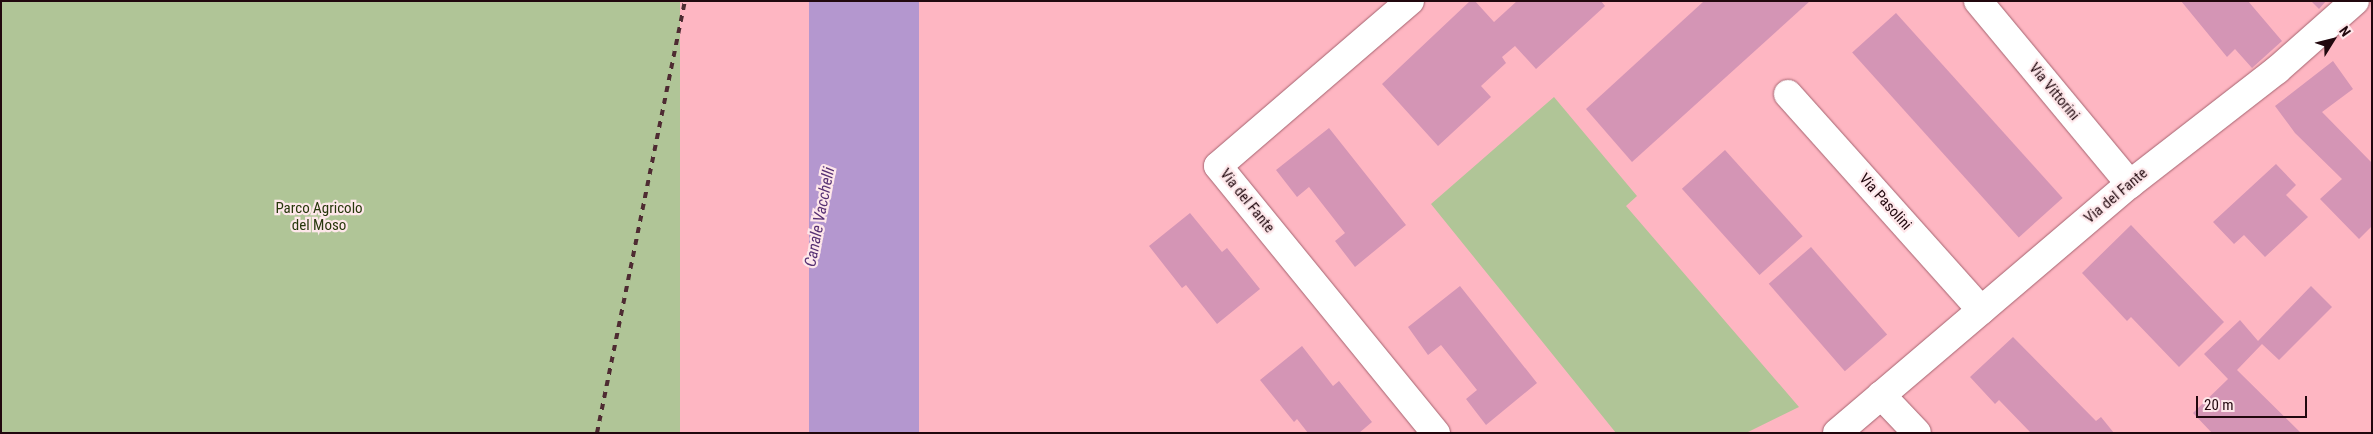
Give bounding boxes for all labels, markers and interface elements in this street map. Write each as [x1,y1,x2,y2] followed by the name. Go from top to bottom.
[2308,15,2358,65] north arrow
[2336,23,2354,39] text: N
[2025,60,2083,124] street label: Via Vittorini
[2081,164,2151,228] street label: Via del Fante
[801,165,839,269] water label: Canale Vacchelli
[1216,166,1278,236] street label: Via del Fante
[1855,170,1915,234] street label: Via Pasolini
[275,199,363,234] park label: Parco Agricolo del Moso
[2198,386,2309,418] scale bar
[2204,396,2234,414] text: 20 m

